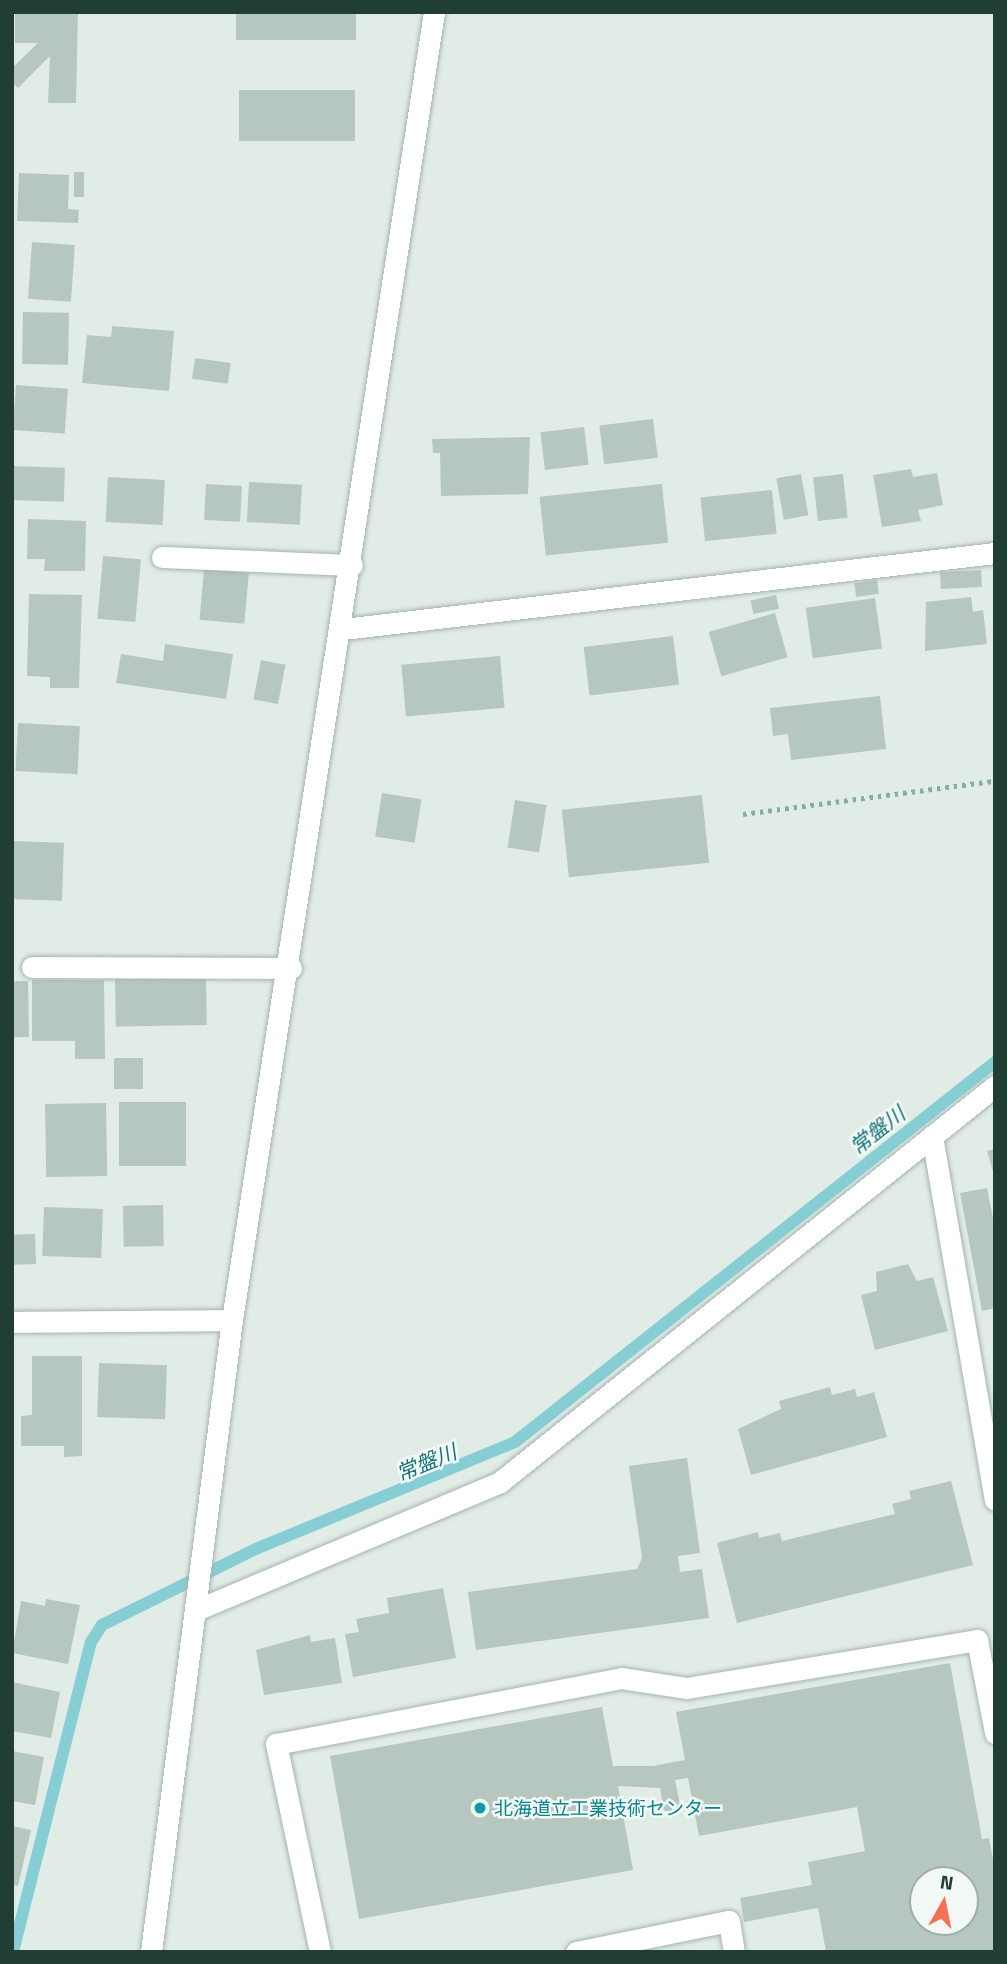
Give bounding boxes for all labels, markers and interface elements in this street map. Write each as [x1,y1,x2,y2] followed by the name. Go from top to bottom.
[844,1101,910,1159] water label: 常盤川
[392,1439,460,1485] water label: 常盤川
[494,1797,722,1819] place label: 北海道立工業技術センター
[472,1800,488,1816] marker: 北海道立工業技術センター
[909,1866,979,1936] north arrow
[938,1866,956,1897] text: N

